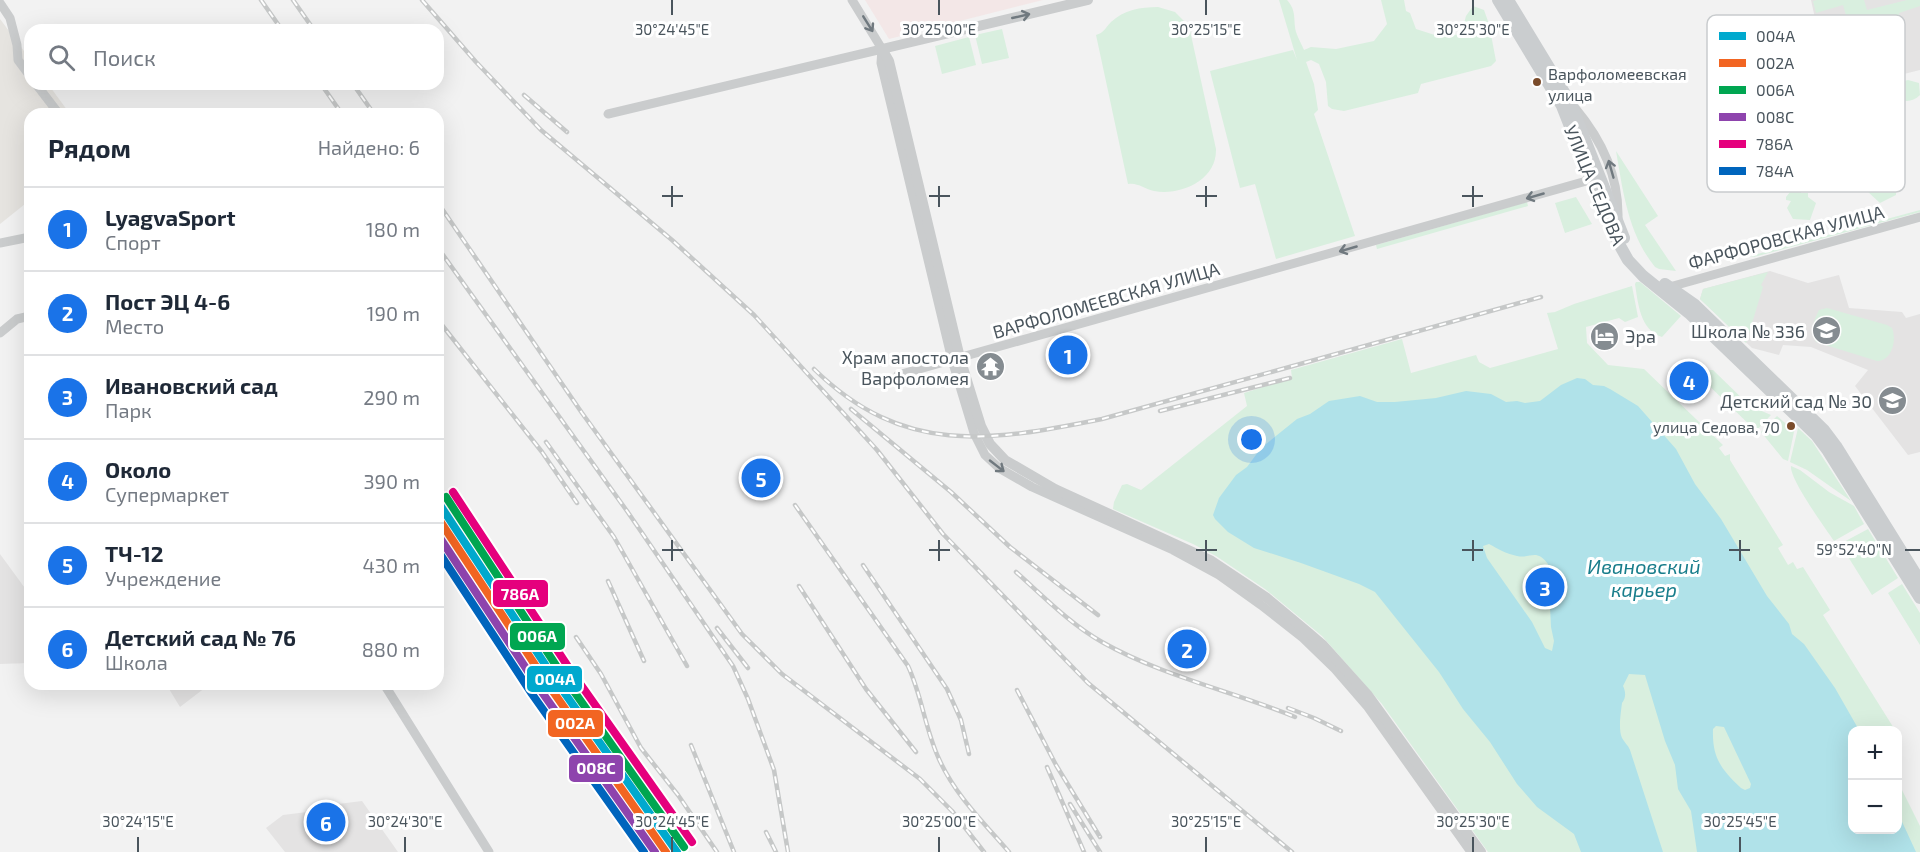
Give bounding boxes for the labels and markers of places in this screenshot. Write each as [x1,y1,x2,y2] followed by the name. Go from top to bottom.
[1548,64,1687,105] place label: Варфоломеевская улица
[1531,76,1543,88] marker: Варфоломеевская улица
[1810,315,1842,347] school or university icon: Школа № 336
[1588,320,1620,352] hotel icon: Эра
[1691,320,1805,342] place label: Школа № 336
[1625,325,1656,347] place label: Эра
[1048,332,1088,378] pin: 1
[842,346,969,389] place label: Храм апостола Варфоломея
[974,351,1006,383] temple icon: Храм апостола Варфоломея
[1670,358,1708,404] pin: 4
[1877,385,1909,417] school or university icon: Детский сад № 30
[1720,390,1872,412] place label: Детский сад № 30
[1653,417,1780,437] place label: улица Седова, 70
[1785,420,1797,432] marker: улица Седова, 70
[742,456,780,500] pin: 5
[1526,564,1564,610] pin: 3
[1168,626,1206,672] pin: 2
[306,800,346,844] pin: 6

